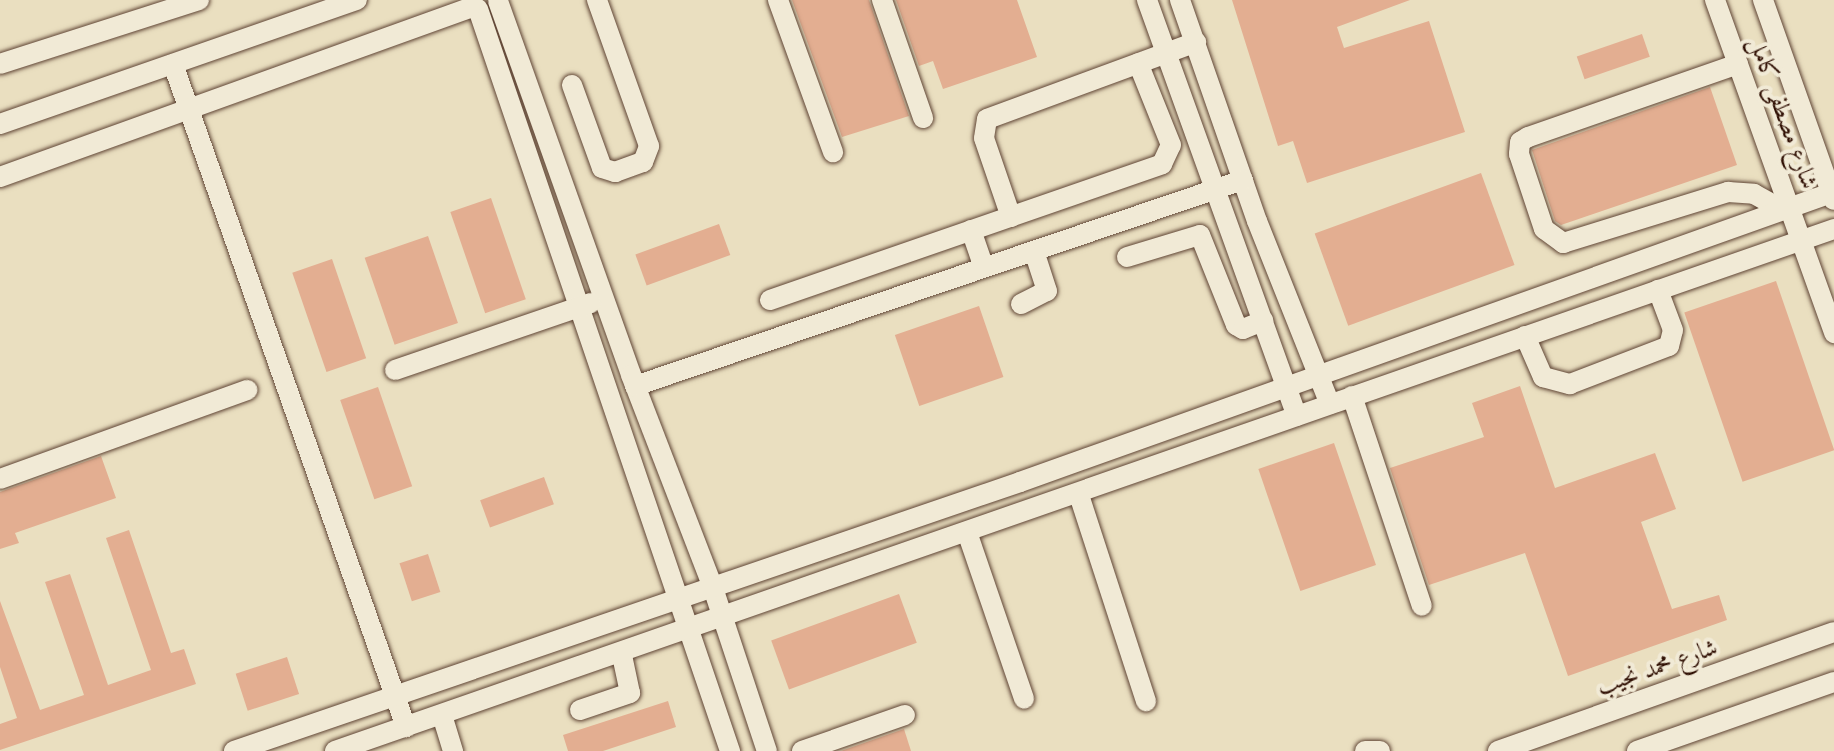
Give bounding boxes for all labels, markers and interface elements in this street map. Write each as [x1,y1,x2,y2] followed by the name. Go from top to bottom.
[1742,33,1824,193] street label: شارع مصطفى كامل
[1593,633,1721,701] street label: شارع محمد نجيب

